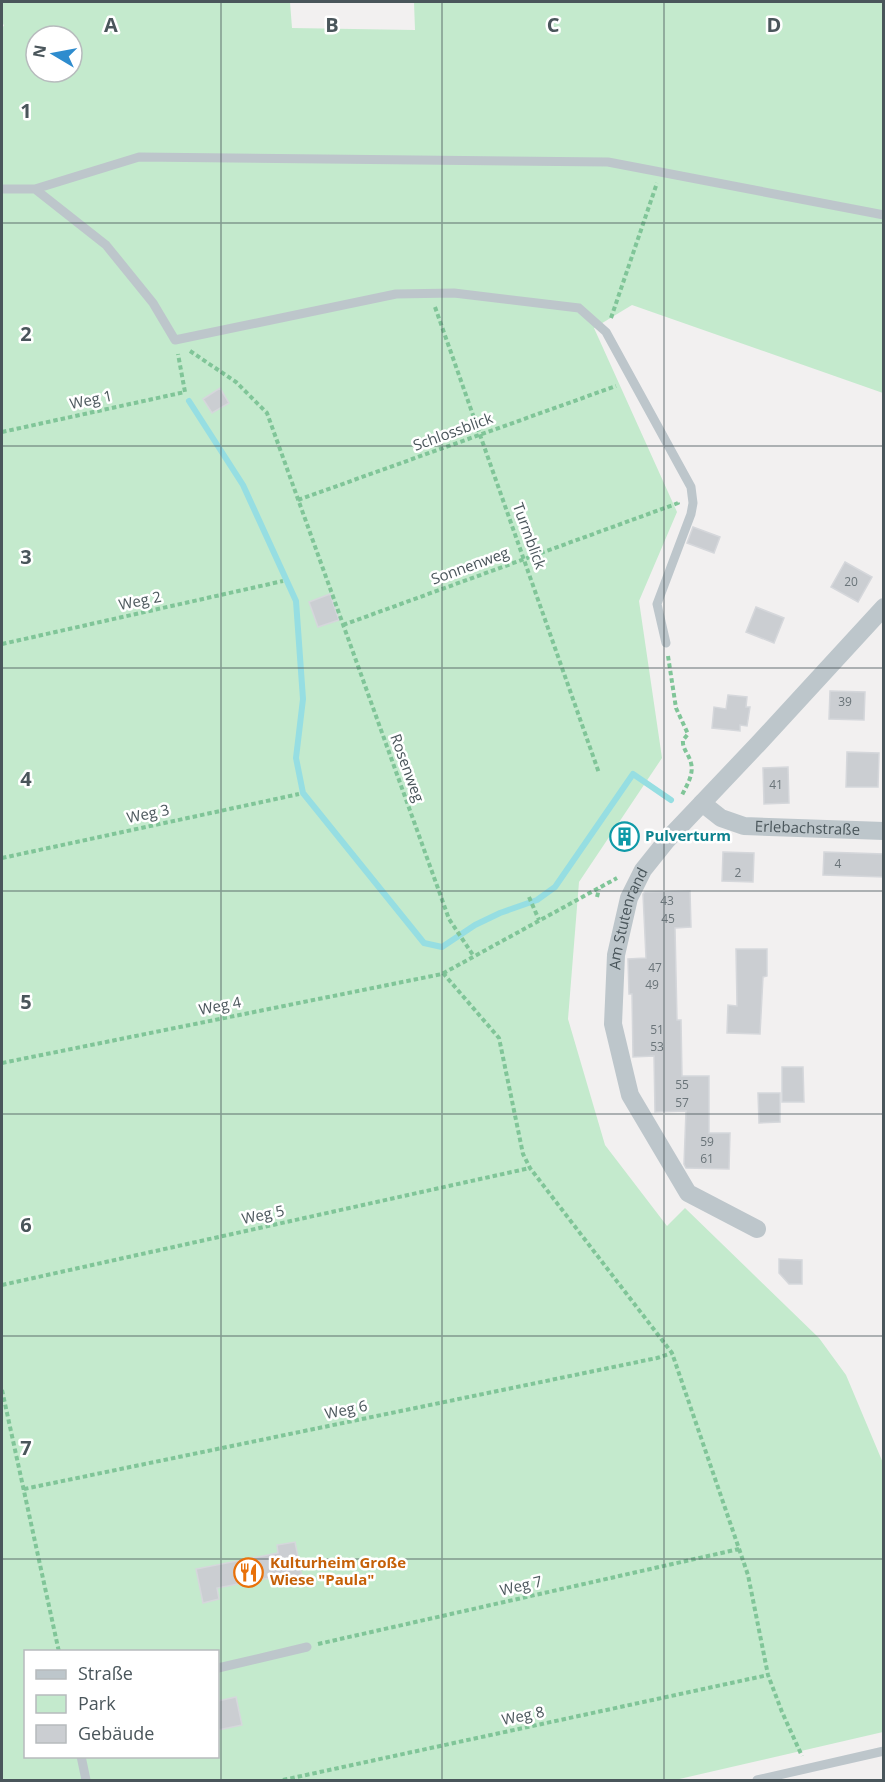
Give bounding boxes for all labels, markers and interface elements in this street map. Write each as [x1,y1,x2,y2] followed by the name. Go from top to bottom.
[104,11,118,38] text: A
[325,11,339,38] text: B
[547,11,560,38] text: C
[767,11,781,38] text: D
[24,24,84,84] north arrow
[27,43,51,60] text: N
[20,97,32,124] text: 1
[20,320,32,347] text: 2
[68,385,114,413] street label: Weg 1
[410,407,495,455] street label: Schlossblick
[509,500,551,572] street label: Turmblick
[428,542,511,588] street label: Sonnenweg
[20,543,32,570] text: 3
[844,573,858,590] house number: 20
[117,586,163,614] street label: Weg 2
[838,693,852,710] house number: 39
[386,731,430,805] street label: Rosenweg
[20,765,32,792] text: 4
[769,776,783,793] house number: 41
[125,799,171,827] street label: Weg 3
[754,815,860,839] street label: Erlebachstraße
[608,820,640,852] building icon: Pulverturm
[645,825,731,845] place label: Pulverturm
[835,855,842,872] house number: 4
[604,864,652,970] street label: Am Stutenrand
[735,864,742,881] house number: 2
[660,892,674,909] house number: 43
[661,910,675,927] house number: 45
[648,959,662,976] house number: 47
[645,976,659,993] house number: 49
[20,988,32,1015] text: 5
[197,991,243,1019] street label: Weg 4
[650,1021,664,1038] house number: 51
[650,1038,664,1055] house number: 53
[675,1076,689,1093] house number: 55
[675,1094,689,1111] house number: 57
[700,1133,714,1150] house number: 59
[700,1150,714,1167] house number: 61
[240,1200,286,1228] street label: Weg 5
[20,1211,32,1238] text: 6
[323,1395,369,1423] street label: Weg 6
[20,1434,32,1461] text: 7
[270,1552,406,1589] place label: Kulturheim Große Wiese "Paula"
[233,1556,265,1588] restaurant icon: Kulturheim Große Wiese "Paula"
[498,1570,544,1600] street label: Weg 7
[24,1650,219,1758] legend
[78,1661,133,1685] text: Straße
[78,1691,116,1715] text: Park
[500,1701,546,1729] street label: Weg 8
[78,1721,154,1745] text: Gebäude

